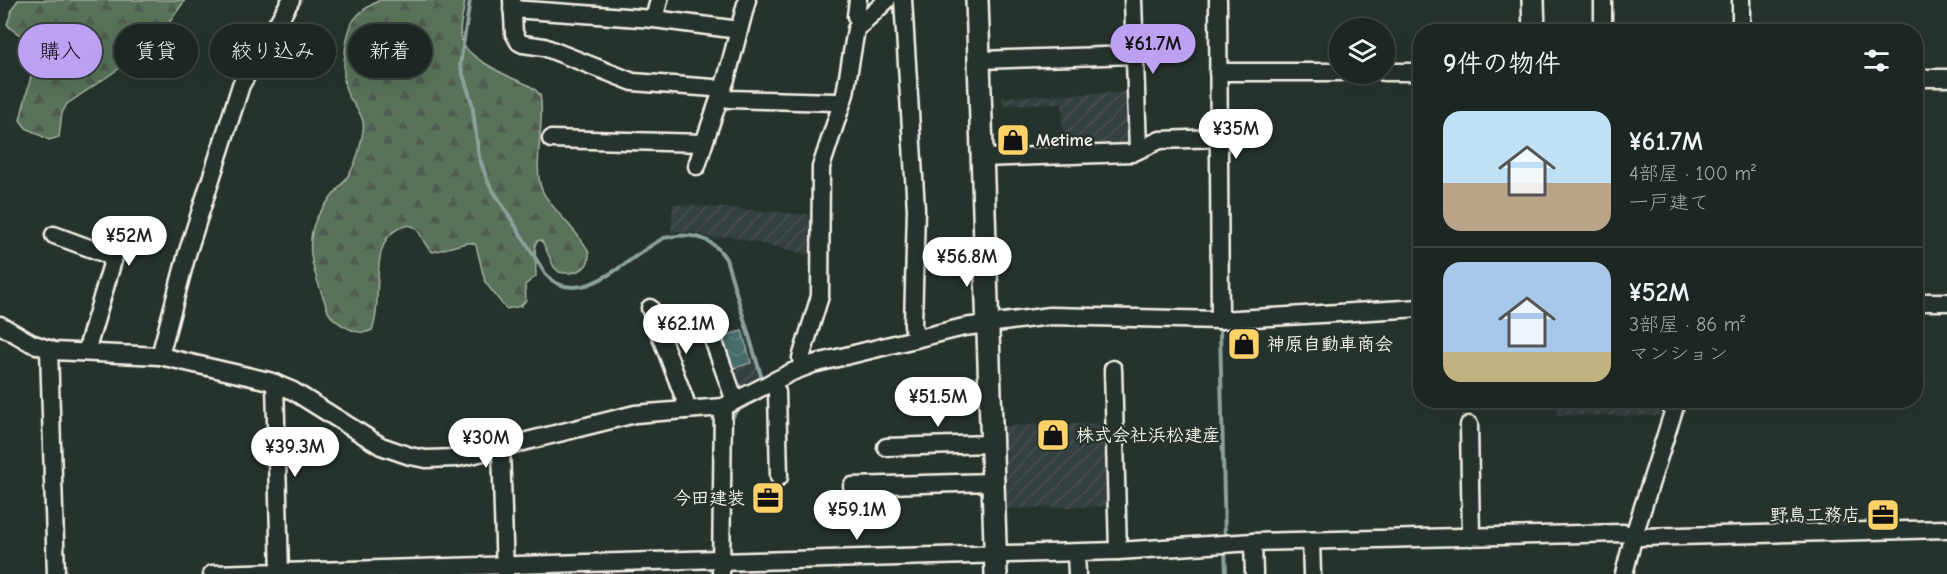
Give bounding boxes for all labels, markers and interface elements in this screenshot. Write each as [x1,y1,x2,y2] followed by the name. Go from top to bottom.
[1329,18,1395,84] map controls
[1329,18,1395,84] button: layers
[18,24,102,78] chip: 購入
[114,24,198,78] chip: 賃貸
[210,24,336,78] chip: 絞り込み
[348,24,432,78] chip: 新着
[1104,24,1202,75] pin: ¥61.7M
[1125,32,1181,55] text: ¥61.7M
[1860,44,1893,77] icon: filters
[1443,49,1561,79] text: 9件の物件
[1200,109,1272,160] pin: ¥35M
[1213,117,1259,140] text: ¥35M
[995,122,1031,158] shop icon: Metime
[1629,127,1703,157] text: ¥61.7M
[1036,130,1093,151] place label: Metime
[1491,135,1563,207] icon: home
[1629,162,1756,185] text: 4部屋 · 100 m²
[1629,191,1709,214] text: 一戸建て
[93,216,165,267] pin: ¥52M
[106,224,152,247] text: ¥52M
[918,237,1016,288] pin: ¥56.8M
[937,245,997,268] text: ¥56.8M
[1629,278,1690,308] text: ¥52M
[1491,286,1563,358] icon: home
[637,304,735,355] pin: ¥62.1M
[657,312,715,335] text: ¥62.1M
[1629,313,1745,336] text: 3部屋 · 86 m²
[1226,326,1262,362] shop icon: 神原自動車商会
[1267,334,1393,355] place label: 神原自動車商会
[1629,342,1728,365] text: マンション
[889,377,987,428] pin: ¥51.5M
[909,385,967,408] text: ¥51.5M
[1035,417,1071,453] shop icon: 株式会社浜松建産
[450,418,522,469] pin: ¥30M
[1076,425,1220,446] place label: 株式会社浜松建産
[462,426,510,449] text: ¥30M
[246,427,344,478] pin: ¥39.3M
[265,435,325,458] text: ¥39.3M
[750,480,786,516] office icon: 今田建装
[673,488,745,509] place label: 今田建装
[808,490,906,541] pin: ¥59.1M
[1865,497,1901,533] office icon: 野島工務店
[828,498,886,521] text: ¥59.1M
[1770,505,1860,526] place label: 野島工務店

